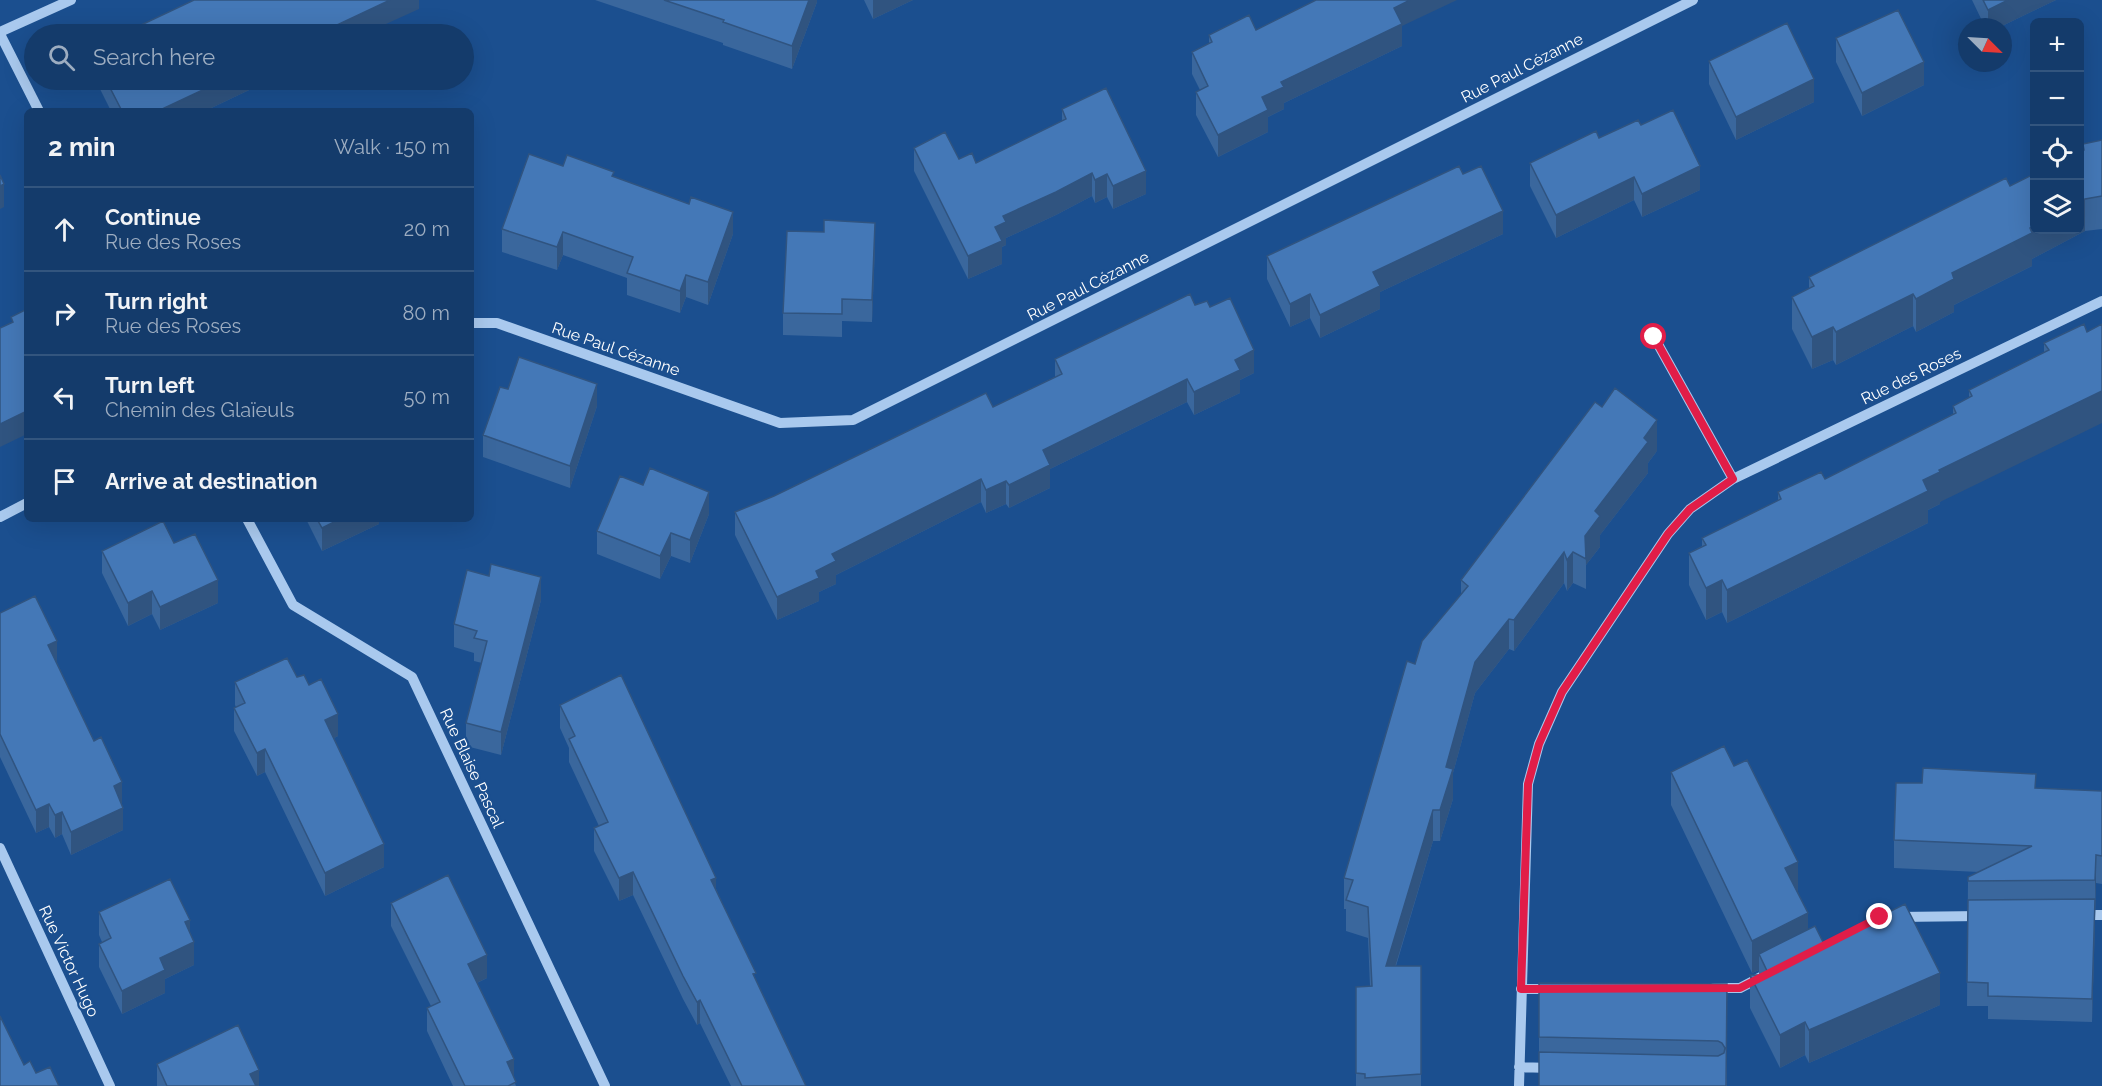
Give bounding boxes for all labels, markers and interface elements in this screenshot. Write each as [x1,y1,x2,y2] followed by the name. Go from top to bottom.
[1958,18,2012,72] north arrow
[2030,18,2084,234] map controls
[2030,18,2084,72] button: +
[24,24,474,90] search box
[1458,29,1586,107] street label: Rue Paul Cézanne
[45,41,78,74] icon: search
[93,44,215,70] text: Search here
[2030,72,2084,126] button: −
[2030,126,2084,180] button: locate
[48,132,115,162] text: 2 min
[334,135,450,159] text: Walk · 150 m
[2030,180,2084,234] button: layers
[105,204,201,230] text: Continue
[48,213,81,246] icon: ahead
[404,217,450,241] text: 20 m
[105,230,241,254] text: Rue des Roses
[1024,247,1152,325] street label: Rue Paul Cézanne
[105,288,208,314] text: Turn right
[48,297,81,330] icon: right
[402,301,450,325] text: 80 m
[105,314,241,338] text: Rue des Roses
[549,318,683,380] street label: Rue Paul Cézanne
[1640,323,1666,349] route start
[1858,343,1964,408] street label: Rue des Roses
[105,372,195,398] text: Turn left
[48,381,81,414] icon: left
[403,385,450,409] text: 50 m
[105,398,294,422] text: Chemin des Glaïeuls
[48,465,81,498] icon: arrive
[105,468,318,494] text: Arrive at destination
[436,705,508,831] street label: Rue Blaise Pascal
[35,902,103,1020] street label: Rue Victor Hugo
[1866,903,1892,929] route end

